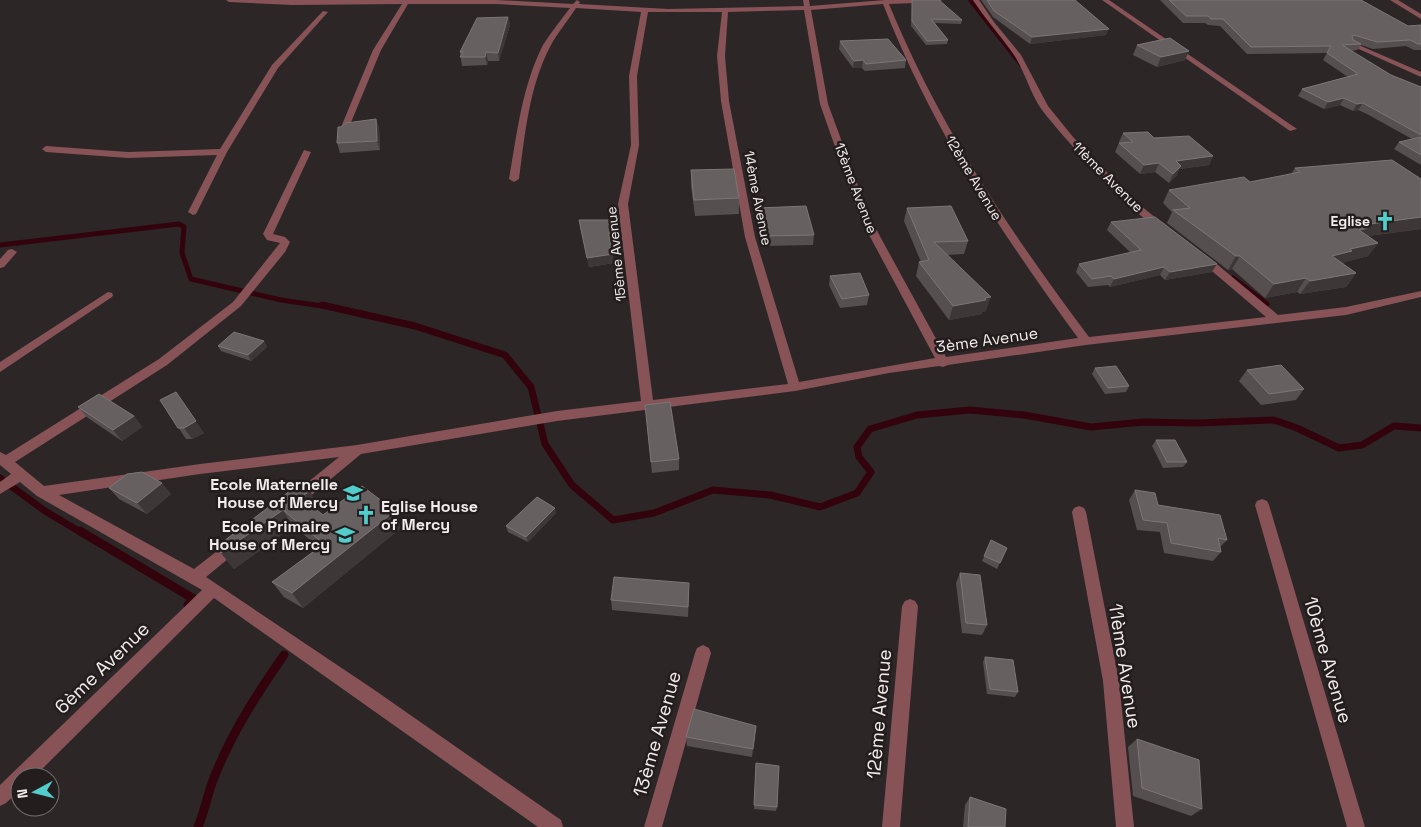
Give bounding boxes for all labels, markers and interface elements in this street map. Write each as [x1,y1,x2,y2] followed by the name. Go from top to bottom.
[942,132,1006,224] street label: 12ème Avenue
[1069,138,1147,216] street label: 11ème Avenue
[830,140,882,236] street label: 13ème Avenue
[740,149,776,247] street label: 14ème Avenue
[602,205,630,303] street label: 15ème Avenue
[1374,210,1396,232] church icon: Eglise
[1330,212,1370,230] place label: Eglise
[935,322,1039,358] street label: 3ème Avenue
[210,474,338,513] place label: Ecole Maternelle House of Mercy
[342,482,364,504] school or university icon: Ecole Maternelle House of Mercy
[381,496,478,535] place label: Eglise House of Mercy
[355,504,377,526] church icon: Eglise House of Mercy
[209,516,330,555] place label: Ecole Primaire House of Mercy
[334,524,356,546] school or university icon: Ecole Primaire House of Mercy
[1298,594,1358,726] street label: 10ème Avenue
[1103,602,1147,730] street label: 11ème Avenue
[49,617,155,719] street label: 6ème Avenue
[861,648,897,780] street label: 12ème Avenue
[627,668,687,800] street label: 13ème Avenue
[10,767,60,817] north arrow
[13,788,32,799] text: N

